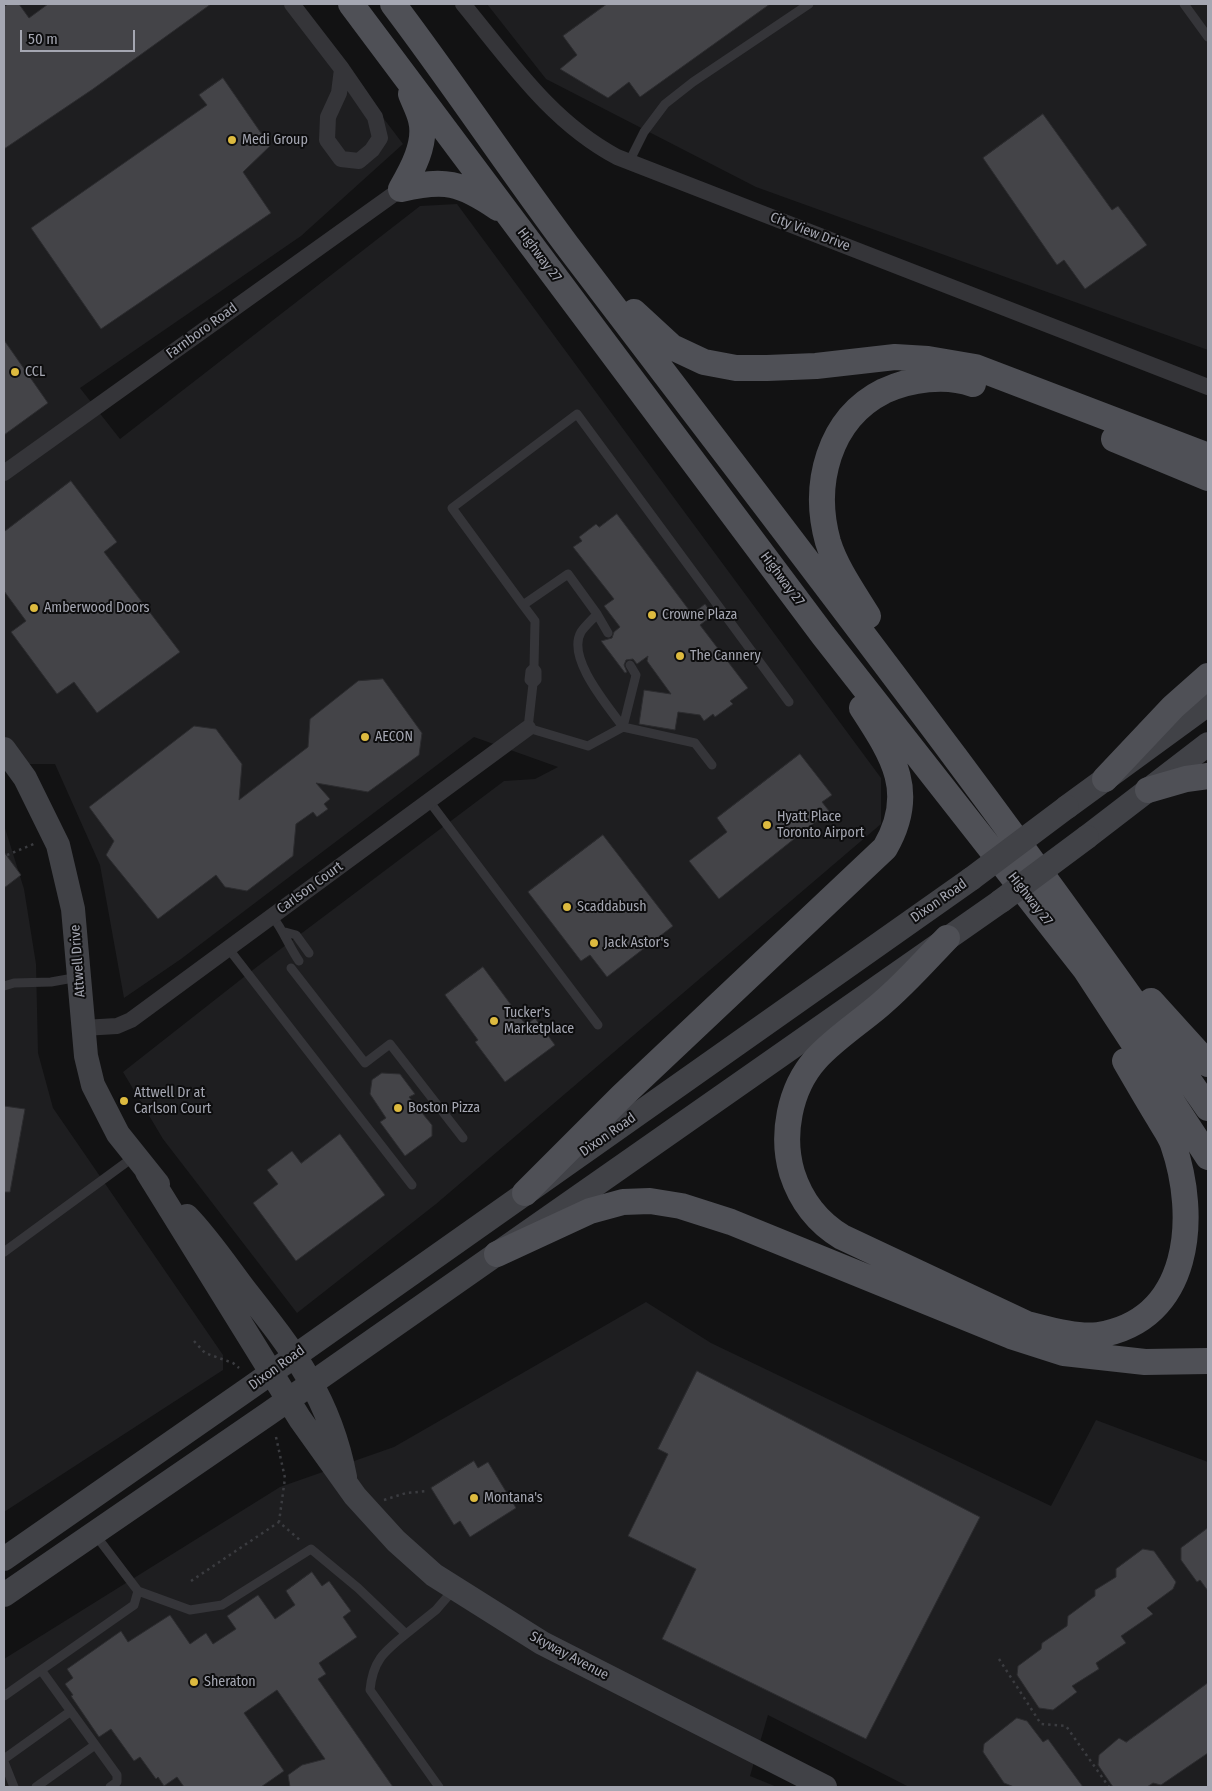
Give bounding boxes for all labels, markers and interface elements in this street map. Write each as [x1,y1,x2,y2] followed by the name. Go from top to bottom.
[22,20,138,52] scale bar
[28,30,58,48] text: 50 m
[242,132,308,148] place label: Medi Group
[226,134,238,146] marker: Medi Group
[768,209,852,255] street label: City View Drive
[513,225,565,285] street label: Highway 27
[163,300,241,362] street label: Farnboro Road
[25,364,45,380] place label: CCL
[9,366,21,378] marker: CCL
[756,549,808,609] street label: Highway 27
[44,600,150,616] place label: Amberwood Doors
[28,602,40,614] marker: Amberwood Doors
[662,607,737,623] place label: Crowne Plaza
[646,609,658,621] marker: Crowne Plaza
[690,648,761,664] place label: The Cannery
[674,650,686,662] marker: The Cannery
[375,729,413,745] place label: AECON
[359,731,371,743] marker: AECON
[777,809,864,842] place label: Hyatt Place Toronto Airport
[761,819,773,831] marker: Hyatt Place Toronto Airport
[274,858,346,918] street label: Carlson Court
[1004,869,1056,929] street label: Highway 27
[908,876,970,926] street label: Dixon Road
[577,899,647,915] place label: Scaddabush
[561,901,573,913] marker: Scaddabush
[67,924,89,998] street label: Attwell Drive
[604,935,669,951] place label: Jack Astor's
[588,937,600,949] marker: Jack Astor's
[504,1005,574,1038] place label: Tucker's Marketplace
[488,1015,500,1027] marker: Tucker's Marketplace
[134,1085,211,1118] place label: Attwell Dr at Carlson Court
[118,1095,130,1107] marker: Attwell Dr at Carlson Court
[408,1100,480,1116] place label: Boston Pizza
[392,1102,404,1114] marker: Boston Pizza
[577,1110,639,1160] street label: Dixon Road
[246,1342,308,1394] street label: Dixon Road
[484,1490,543,1506] place label: Montana's
[468,1492,480,1504] marker: Montana's
[527,1628,611,1684] street label: Skyway Avenue
[204,1674,256,1690] place label: Sheraton
[188,1676,200,1688] marker: Sheraton

